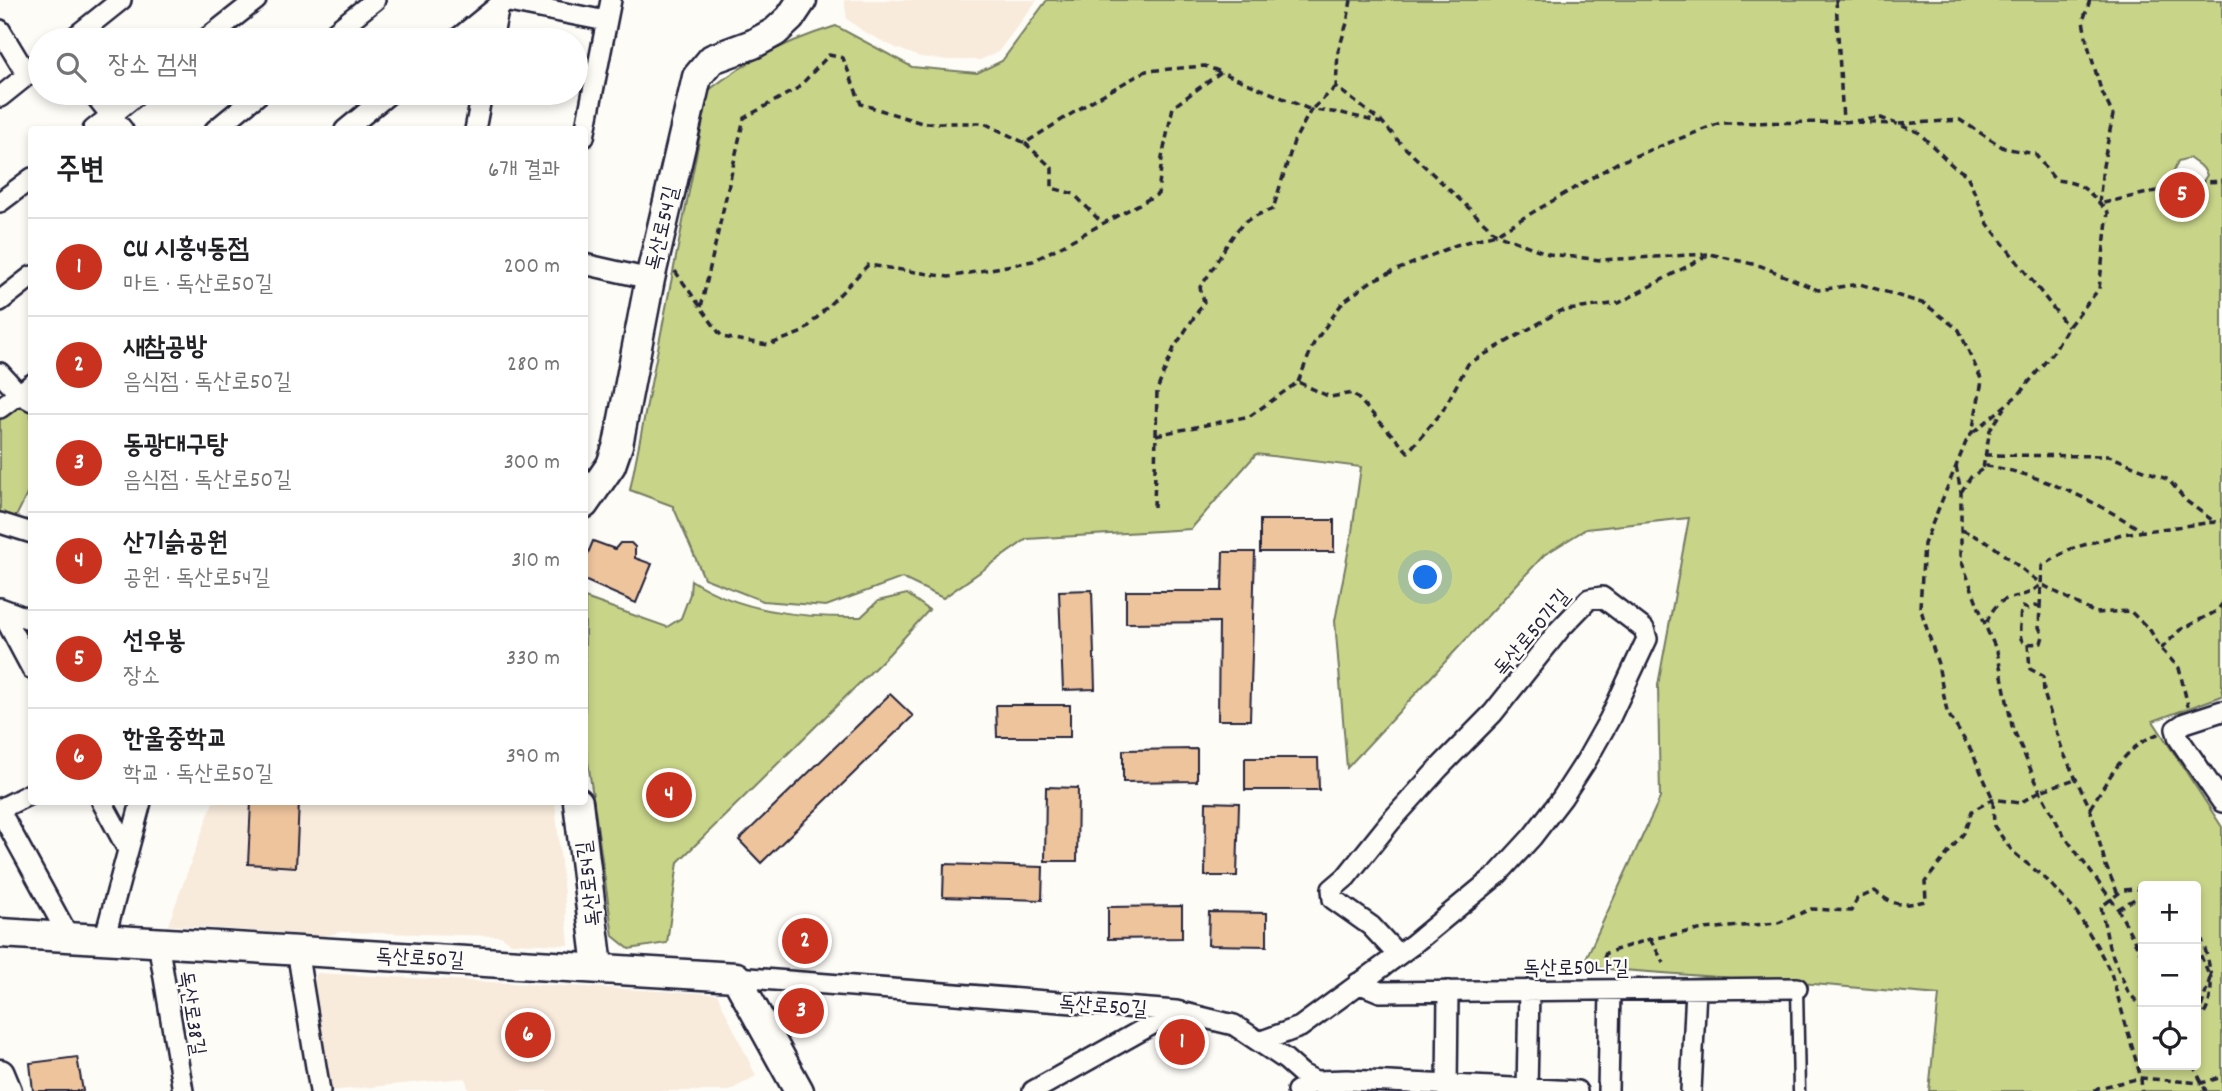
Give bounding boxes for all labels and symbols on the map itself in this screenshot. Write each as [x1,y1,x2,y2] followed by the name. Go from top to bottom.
[2159,169,2205,221] pin: 5
[640,183,688,274] street label: 독산로54길
[1408,560,1442,594] your location
[1488,584,1579,684] street label: 독산로50가길
[646,769,692,821] pin: 4
[571,839,611,928] street label: 독산로54길
[782,915,828,967] pin: 2
[375,943,465,977] street label: 독산로50길
[1523,955,1629,985] street label: 독산로50나길
[169,969,212,1058] street label: 독산로38길
[778,985,824,1037] pin: 3
[1057,990,1148,1026] street label: 독산로50길
[505,1009,551,1061] pin: 6
[1159,1016,1205,1068] pin: 1

